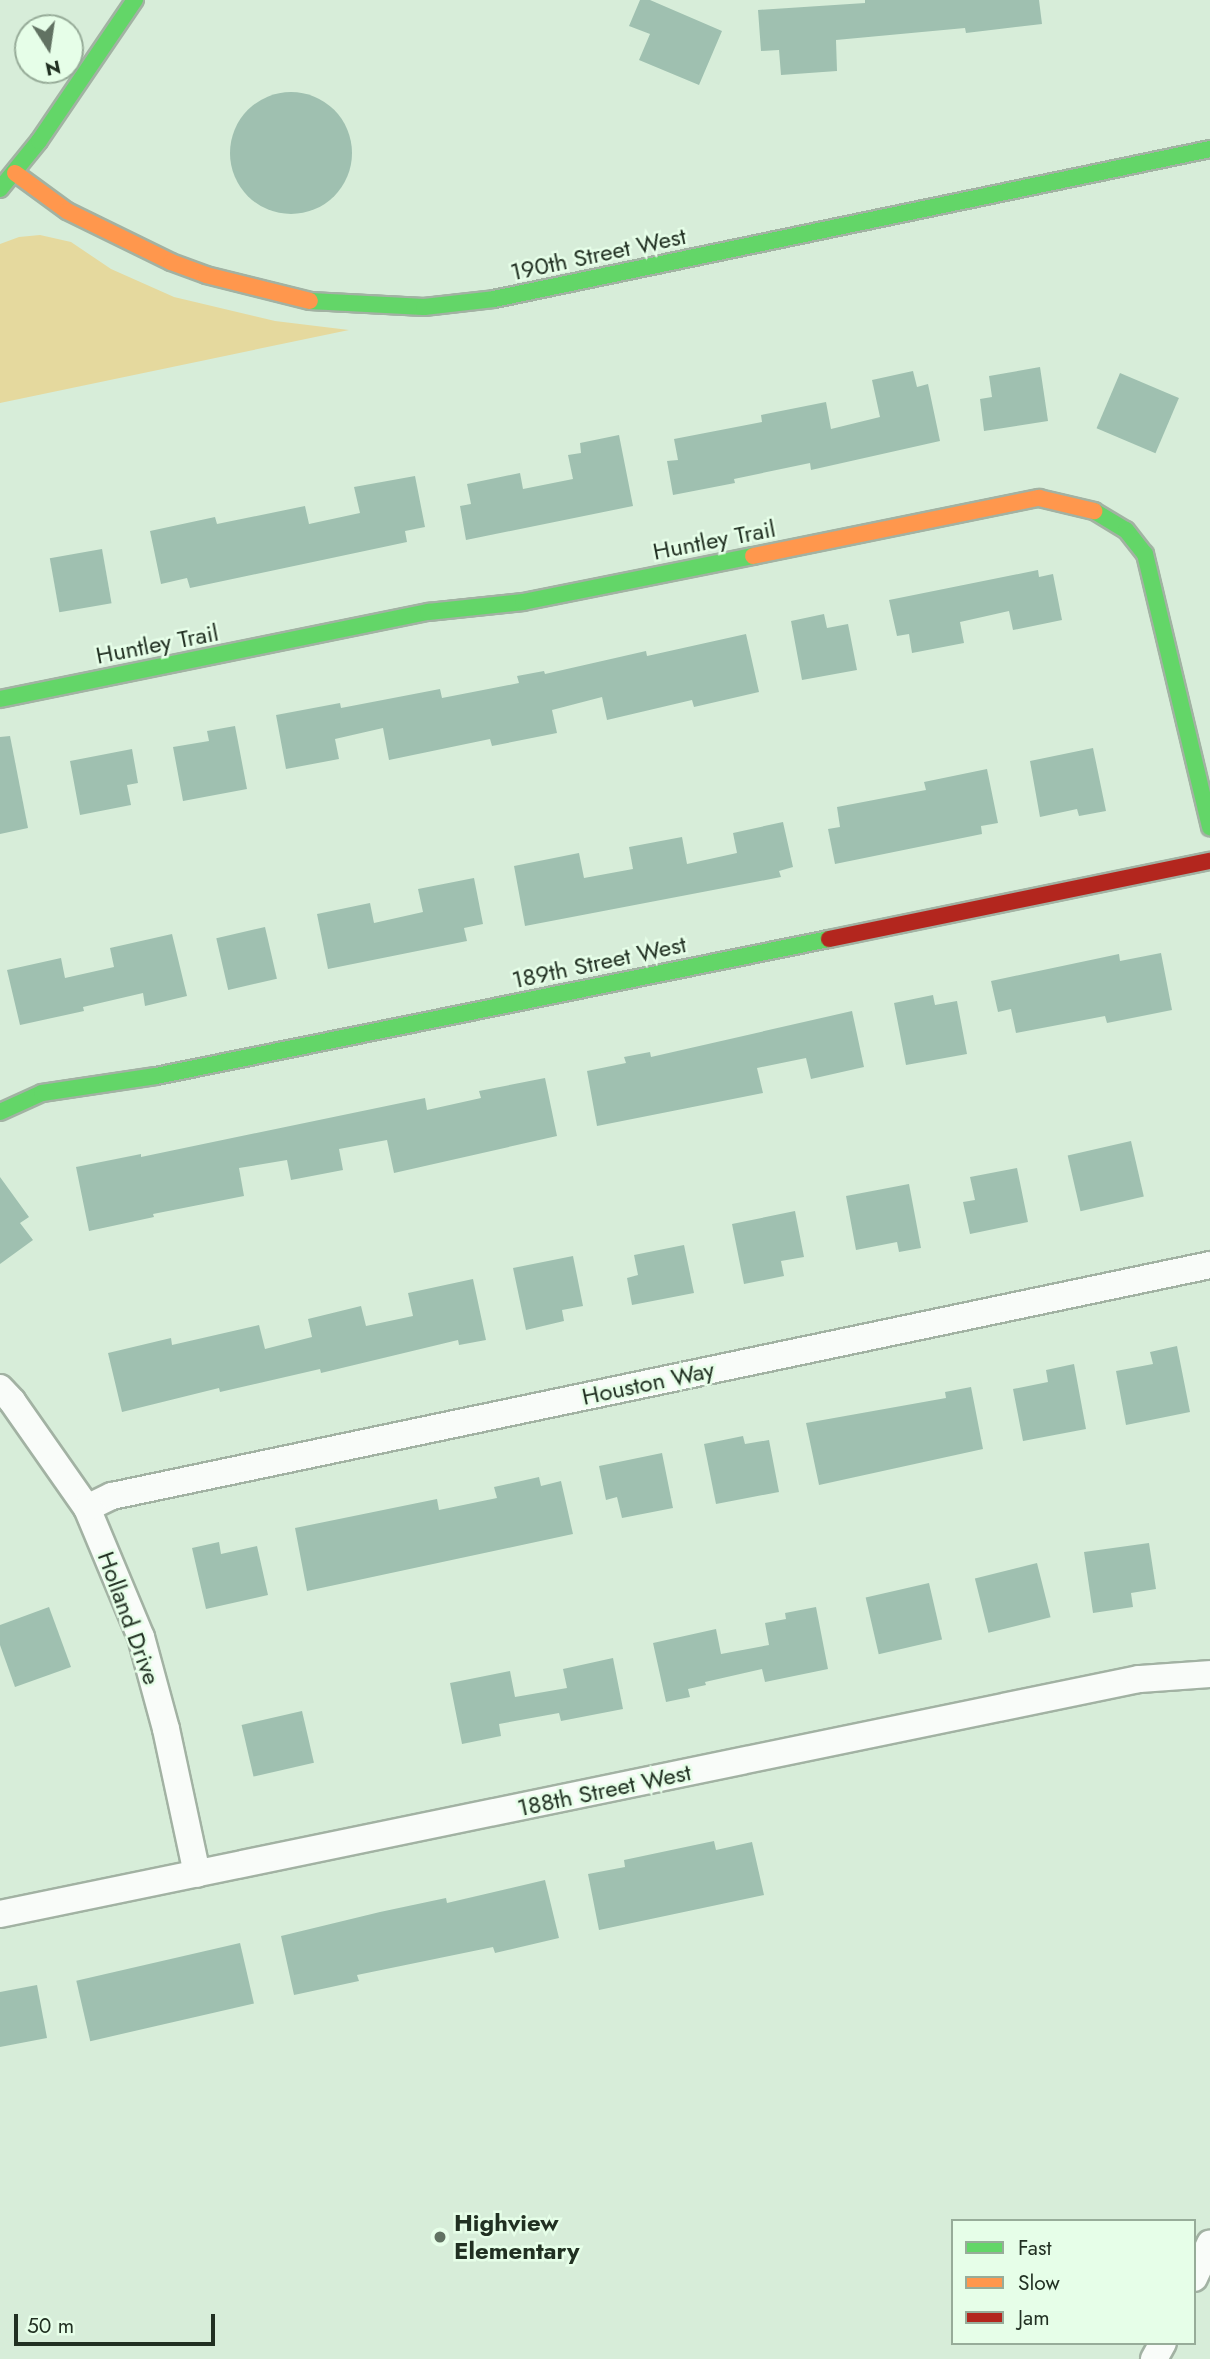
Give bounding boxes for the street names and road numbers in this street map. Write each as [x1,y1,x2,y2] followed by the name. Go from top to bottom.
[508,221,688,287] street label: 190th Street West
[650,514,778,566] street label: Huntley Trail
[93,618,221,670] street label: Huntley Trail
[509,929,689,995] street label: 189th Street West
[579,1355,717,1411] street label: Houston Way
[92,1547,166,1689] street label: Holland Drive
[515,1758,693,1822] street label: 188th Street West

